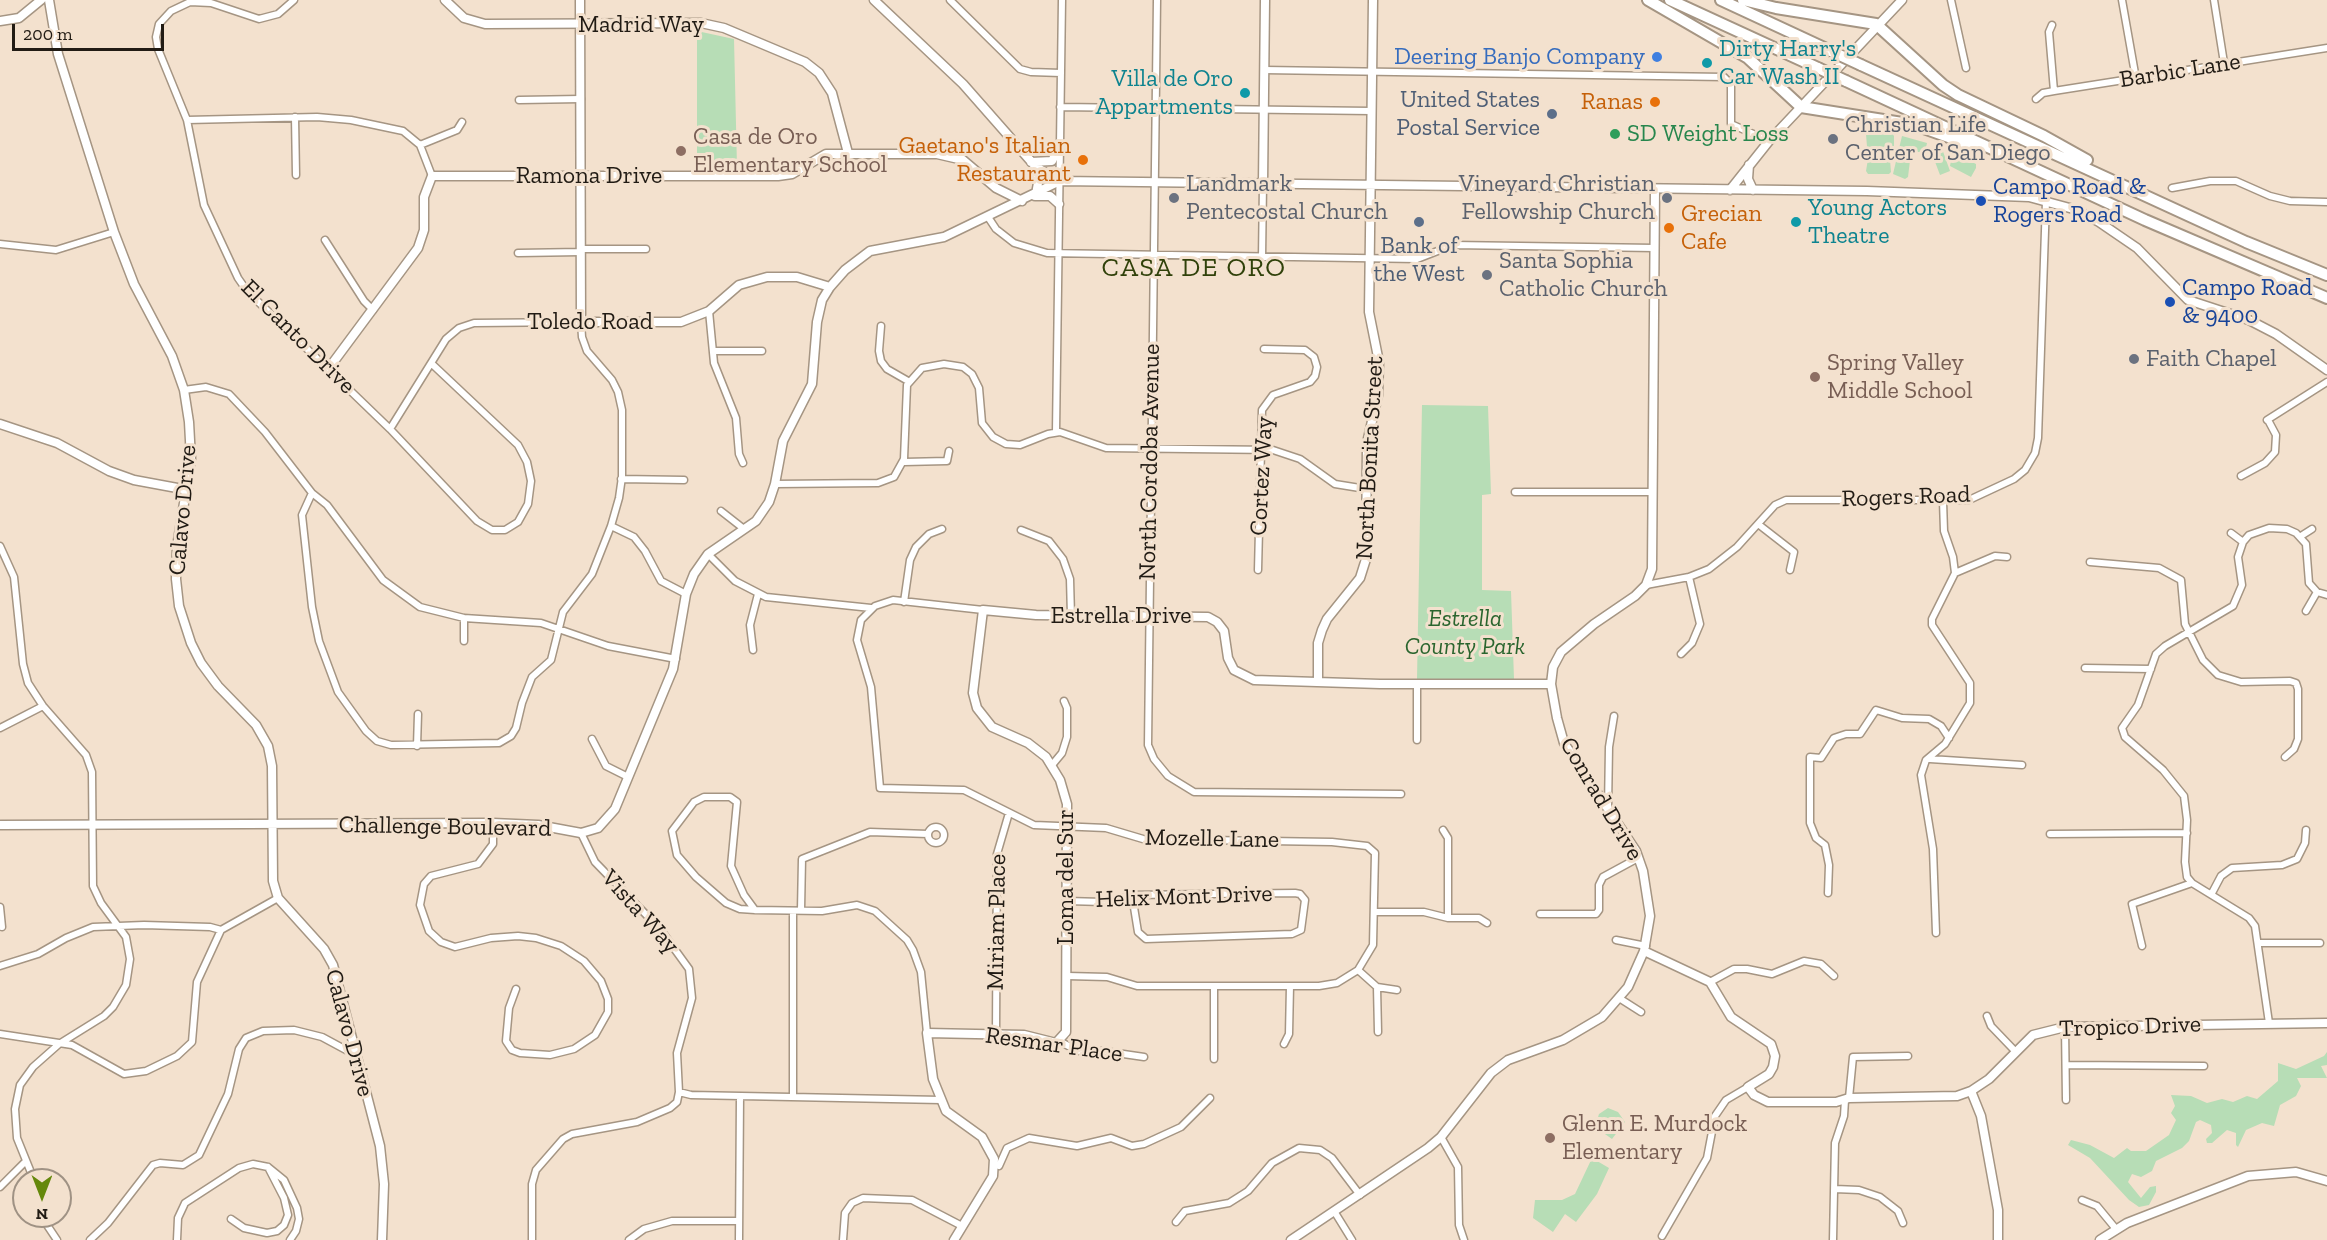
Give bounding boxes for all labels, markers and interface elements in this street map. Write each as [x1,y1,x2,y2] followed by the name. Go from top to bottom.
[578,11,704,39] street label: Madrid Way
[15,12,166,50] scale bar
[23,23,73,45] text: 200 m
[1719,35,1856,91] place label: Dirty Harry's Car Wash II
[1394,43,1645,71] place label: Deering Banjo Company
[2118,47,2242,95] street label: Barbic Lane
[1650,50,1664,64] marker: Deering Banjo Company
[1700,56,1714,70] marker: Dirty Harry's Car Wash II
[1095,65,1233,121] place label: Villa de Oro Appartments
[1238,86,1252,100] marker: Villa de Oro Appartments
[1396,86,1540,142] place label: United States Postal Service
[1581,88,1643,116] place label: Ranas
[1648,95,1662,109] marker: Ranas
[1545,107,1559,121] marker: United States Postal Service
[1845,111,2051,167] place label: Christian Life Center of San Diego
[1627,120,1789,148] place label: SD Weight Loss
[693,123,887,179] place label: Casa de Oro Elementary School
[1608,127,1622,141] marker: SD Weight Loss
[898,132,1071,188] place label: Gaetano's Italian Restaurant
[1826,132,1840,146] marker: Christian Life Center of San Diego
[674,144,688,158] marker: Casa de Oro Elementary School
[1076,153,1090,167] marker: Gaetano's Italian Restaurant
[516,162,662,190] street label: Ramona Drive
[1186,170,1388,226] place label: Landmark Pentecostal Church
[1459,170,1655,226] place label: Vineyard Christian Fellowship Church
[1993,173,2146,229] place label: Campo Road & Rogers Road
[1167,191,1181,205] marker: Landmark Pentecostal Church
[1660,191,1674,205] marker: Vineyard Christian Fellowship Church
[1808,194,1947,250] place label: Young Actors Theatre
[1974,194,1988,208] marker: Campo Road & Rogers Road
[1681,200,1762,256] place label: Grecian Cafe
[1412,215,1426,229] marker: Bank of the West
[1789,215,1803,229] marker: Young Actors Theatre
[1662,221,1676,235] marker: Grecian Cafe
[1373,232,1465,288] place label: Bank of the West
[1499,247,1667,303] place label: Santa Sophia Catholic Church
[1101,252,1287,284] district label: CASA DE ORO
[1480,268,1494,282] marker: Santa Sophia Catholic Church
[235,274,361,400] street label: El Canto Drive
[2182,274,2312,330] place label: Campo Road & 9400
[2163,295,2177,309] marker: Campo Road & 9400
[527,308,653,336] street label: Toledo Road
[1134,343,1166,581] street label: North Cordoba Avenue
[2146,345,2277,373] place label: Faith Chapel
[1827,349,1973,405] place label: Spring Valley Middle School
[2127,352,2141,366] marker: Faith Chapel
[1350,355,1390,561] street label: North Bonita Street
[1808,370,1822,384] marker: Spring Valley Middle School
[1244,416,1280,536] street label: Cortez Way
[163,444,203,576] street label: Calavo Drive
[1841,480,1971,514] street label: Rogers Road
[1050,602,1192,630] street label: Estrella Drive
[1405,605,1525,661] park label: Estrella County Park
[1553,732,1649,866] street label: Conrad Drive
[1052,809,1080,945] street label: Loma del Sur
[338,811,552,843] street label: Challenge Boulevard
[1144,823,1280,855] street label: Mozelle Lane
[981,853,1013,991] street label: Miriam Place
[595,864,685,960] street label: Vista Way
[1095,880,1273,914] street label: Helix Mont Drive
[318,966,380,1100] street label: Calavo Drive
[2058,1010,2202,1044] street label: Tropico Drive
[984,1021,1124,1069] street label: Resmar Place
[1562,1110,1747,1166] place label: Glenn E. Murdock Elementary
[1543,1131,1557,1145] marker: Glenn E. Murdock Elementary
[12,1168,72,1228] north arrow
[36,1205,48,1224] text: N

